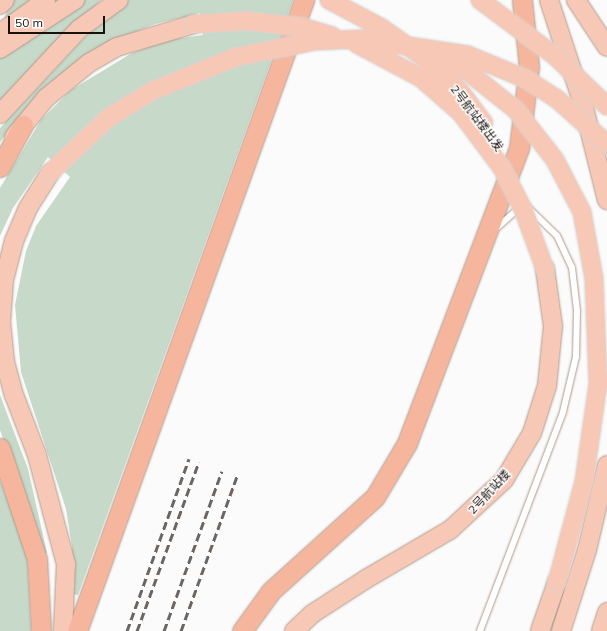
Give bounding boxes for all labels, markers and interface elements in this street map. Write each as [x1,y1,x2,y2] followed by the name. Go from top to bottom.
[10,8,107,34] scale bar
[15,15,43,30] text: 50 m
[447,82,507,154] street label: 2号航站楼出发
[465,467,513,517] street label: 2号航站楼

